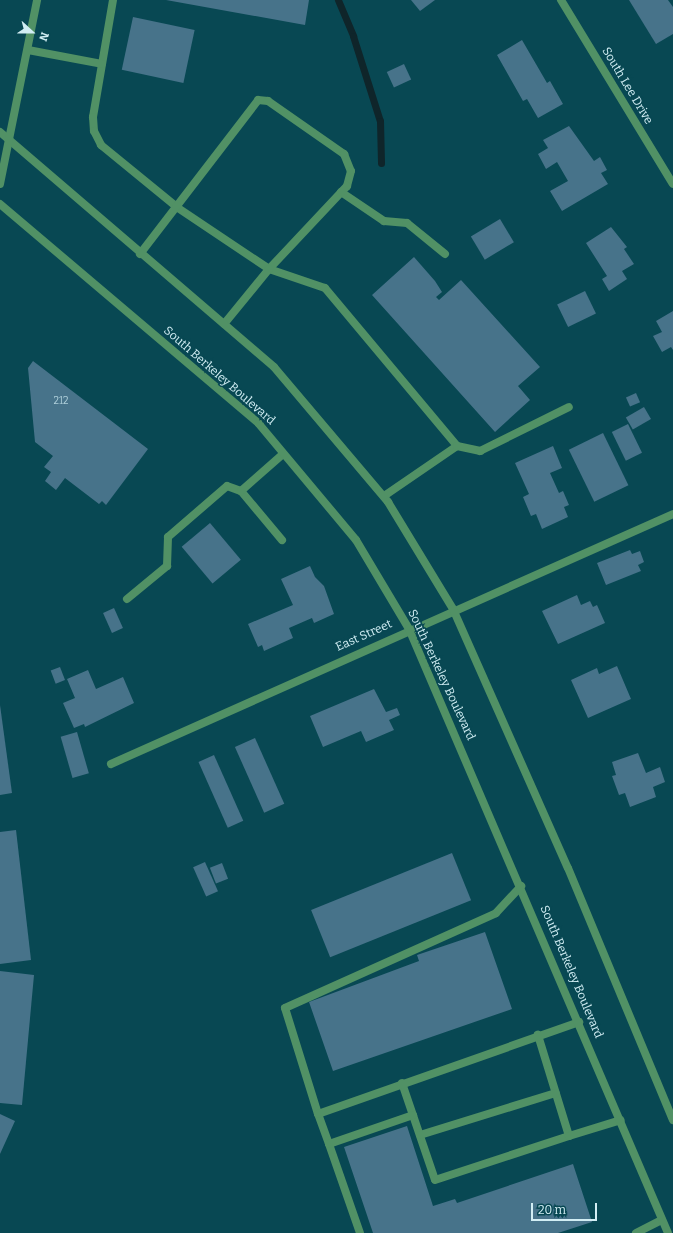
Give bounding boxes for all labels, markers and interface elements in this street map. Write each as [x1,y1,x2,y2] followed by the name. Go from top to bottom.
[12,12,52,52] north arrow
[36,30,51,43] text: N
[598,45,656,127] street label: South Lee Drive
[160,324,278,428] street label: South Berkeley Boulevard
[54,396,68,408] house number: 212
[404,607,478,743] street label: South Berkeley Boulevard
[334,617,394,655] street label: East Street
[536,904,606,1040] street label: South Berkeley Boulevard
[533,1195,599,1221] scale bar
[538,1203,566,1217] text: 20 m

